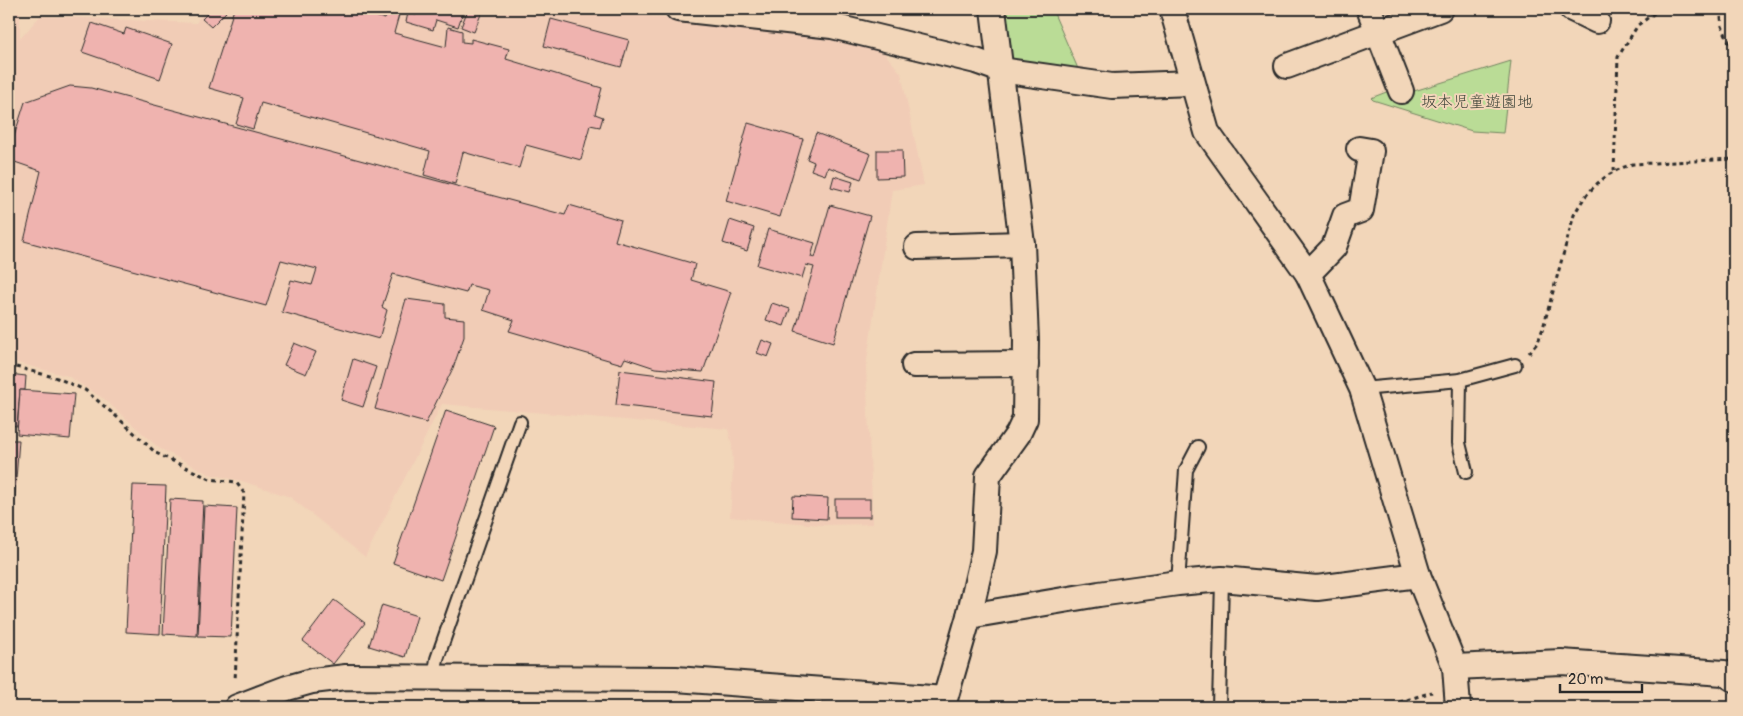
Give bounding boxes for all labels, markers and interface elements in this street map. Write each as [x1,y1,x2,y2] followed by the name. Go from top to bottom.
[1421,92,1533,112] park label: 坂本児童遊園地
[1560,661,1643,693] scale bar
[1568,670,1603,689] text: 20 m

